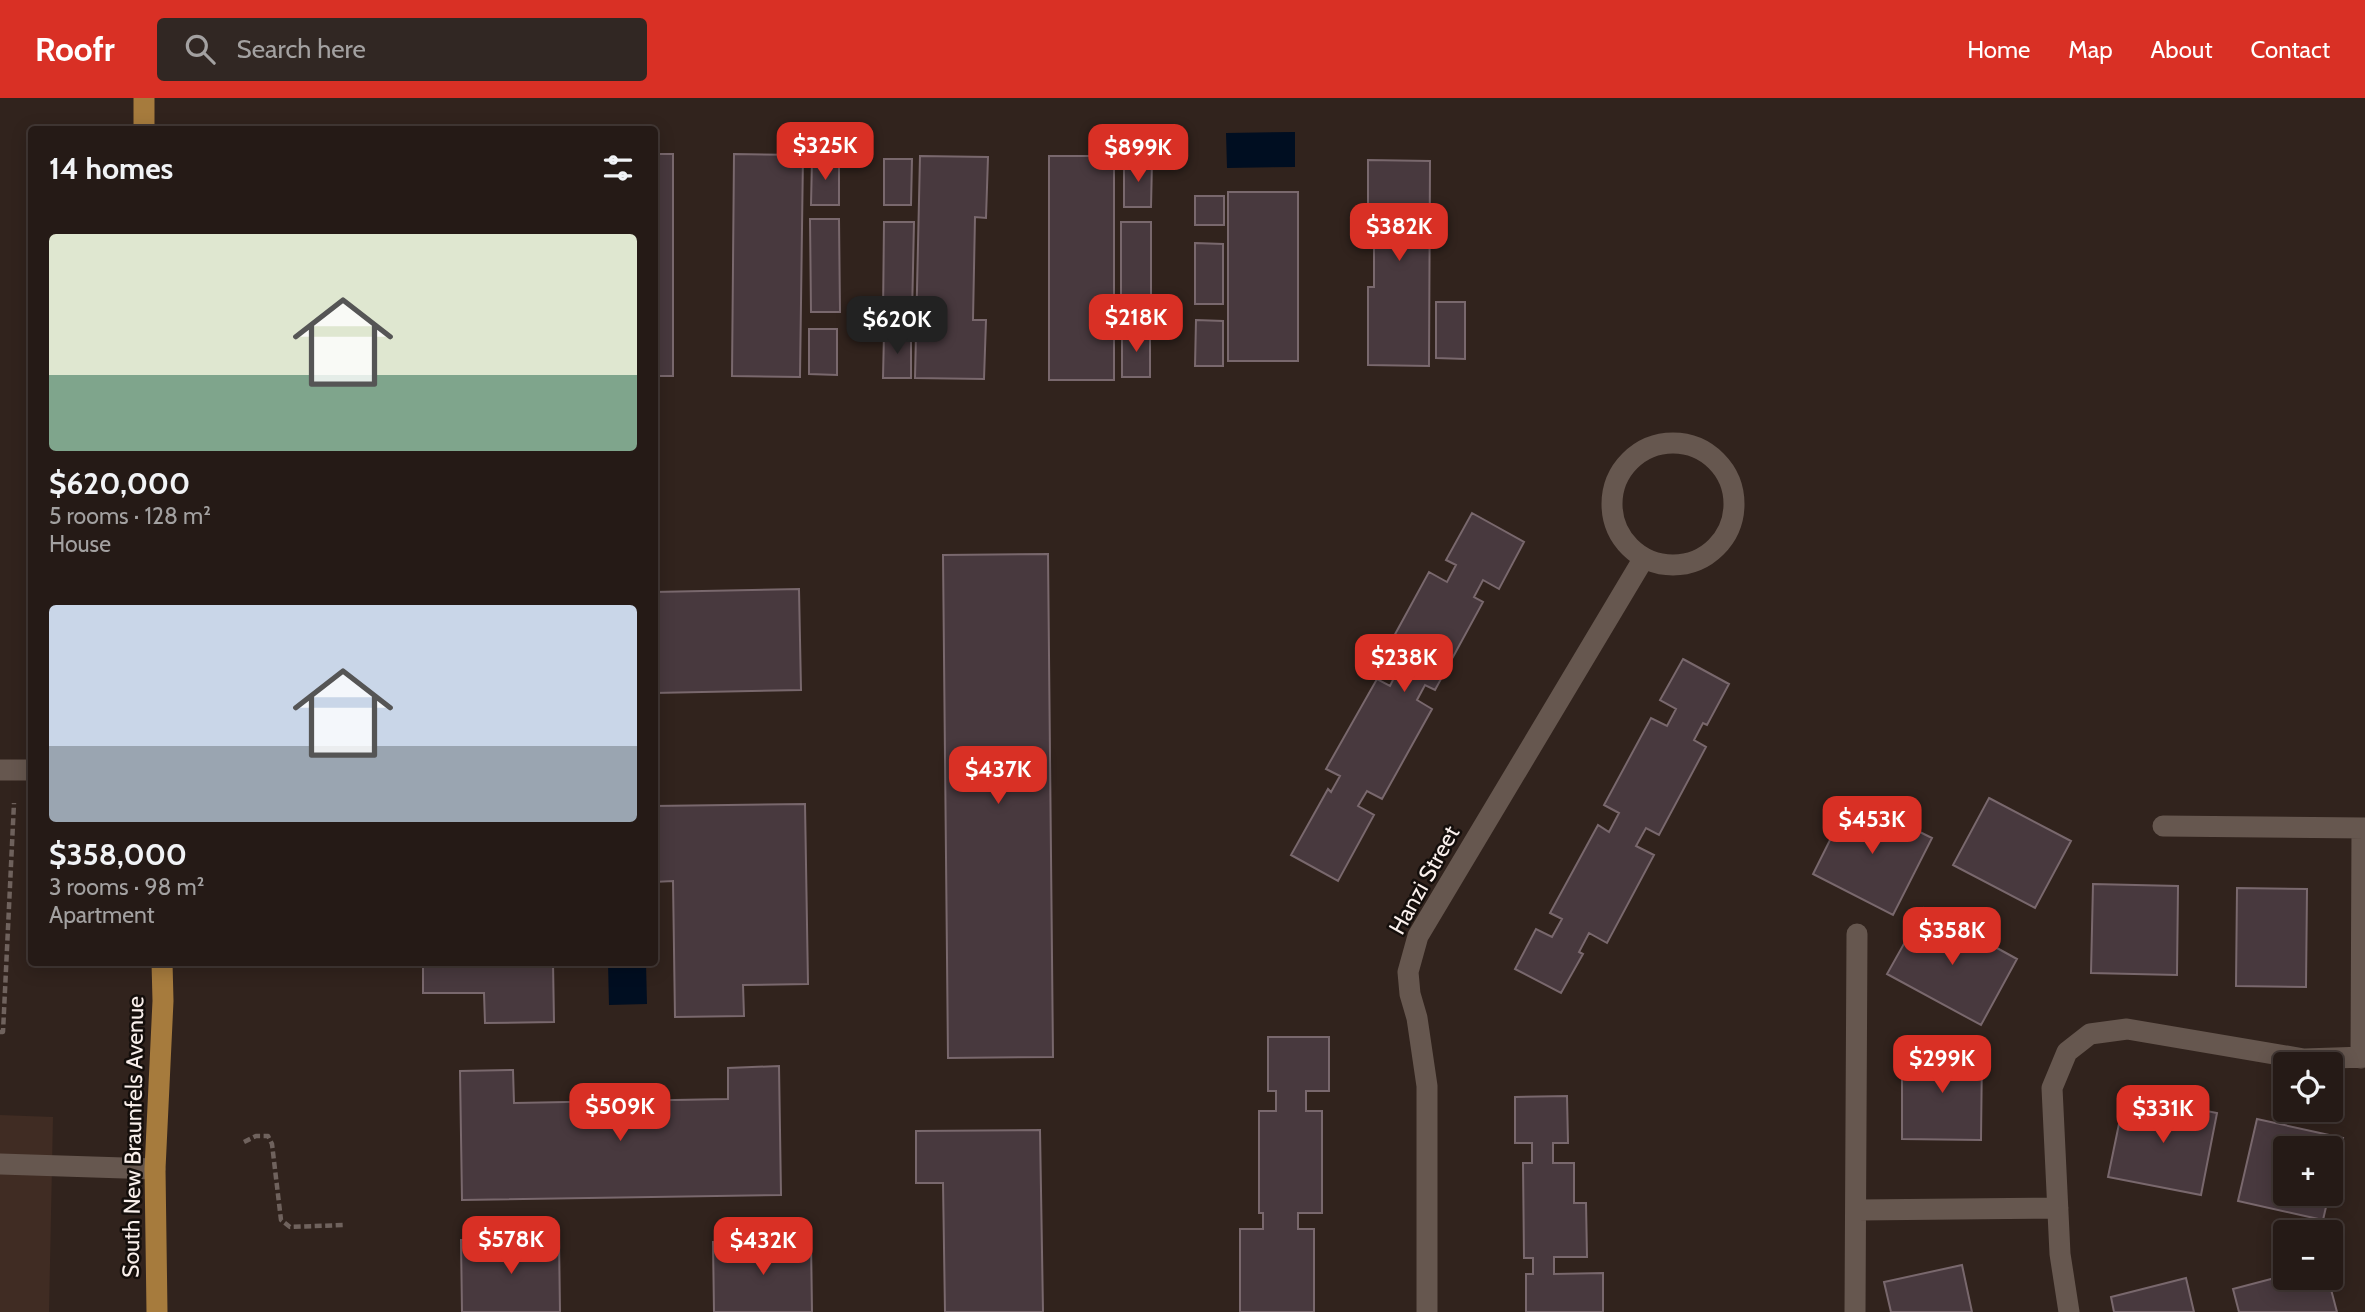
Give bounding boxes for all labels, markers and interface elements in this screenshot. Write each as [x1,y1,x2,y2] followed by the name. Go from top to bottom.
[157,18,647,81] search box
[35,29,115,69] text: Roofr
[181,30,219,68] icon: search
[237,33,366,65] text: Search here
[1967,35,2030,64] text: Home
[2068,35,2113,64] text: Map
[2151,35,2213,64] text: About
[2251,35,2330,64] text: Contact
[776,122,874,182] pin: $325K
[1089,125,1187,184] pin: $899K
[793,131,857,159] text: $325K
[1104,133,1172,161] text: $899K
[599,149,637,187] icon: filters
[49,150,173,187] text: 14 homes
[1350,204,1448,263] pin: $382K
[1366,212,1432,240] text: $382K
[280,279,406,405] icon: home
[1087,294,1185,354] pin: $218K
[848,296,946,356] pin: $620K
[1105,303,1167,331] text: $218K
[862,305,932,333] text: $620K
[49,465,190,502] text: $620,000
[49,502,211,530] text: 5 rooms · 128 m²
[49,530,111,558] text: House
[1355,634,1453,694] pin: $238K
[1371,643,1437,671] text: $238K
[280,650,406,776] icon: home
[949,746,1047,806] pin: $437K
[965,755,1031,783] text: $437K
[1823,796,1921,856] pin: $453K
[1839,805,1905,833] text: $453K
[1383,821,1465,939] street label: Hanzi Street
[49,836,187,873] text: $358,000
[49,873,204,901] text: 3 rooms · 98 m²
[49,901,154,929] text: Apartment
[1903,908,2001,967] pin: $358K
[1919,916,1985,944] text: $358K
[117,996,149,1278] street label: South New Braunfels Avenue
[1893,1035,1991,1095] pin: $299K
[1909,1044,1975,1072] text: $299K
[2273,1052,2343,1290] map controls
[2273,1052,2343,1122] button: locate
[571,1084,669,1143] pin: $509K
[2114,1086,2212,1145] pin: $331K
[585,1092,655,1120] text: $509K
[2132,1094,2194,1122] text: $331K
[2273,1136,2343,1206] button: +
[462,1216,560,1276] pin: $578K
[714,1218,812,1277] pin: $432K
[2273,1220,2343,1290] button: −
[478,1225,544,1253] text: $578K
[730,1226,796,1254] text: $432K

